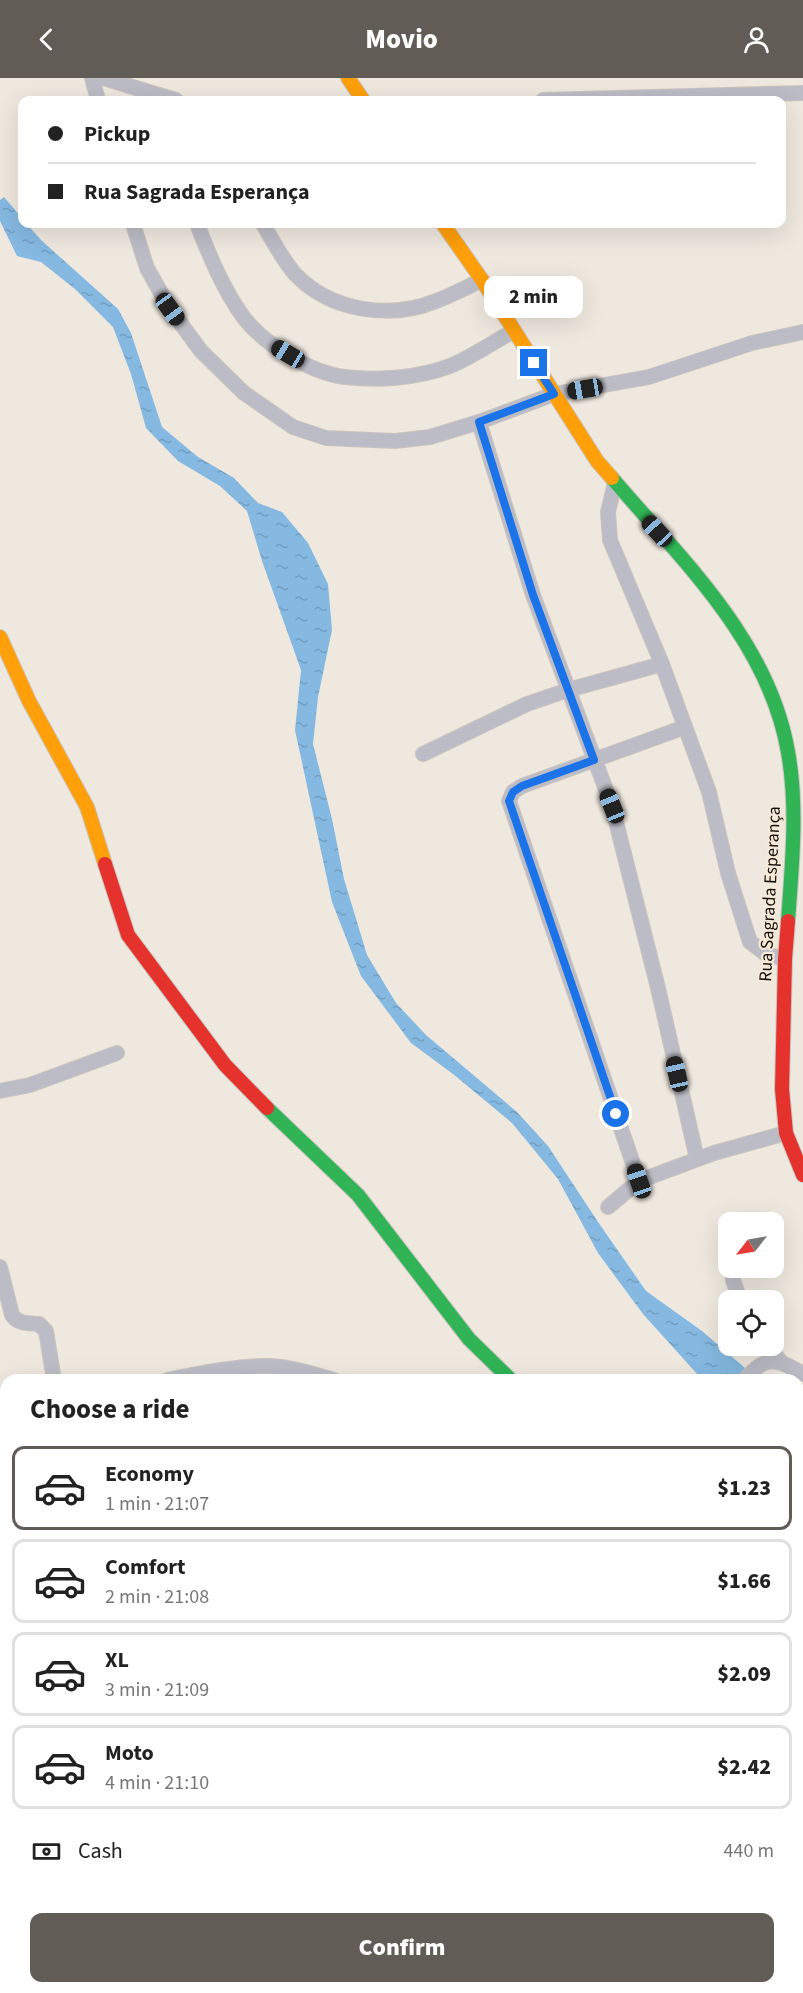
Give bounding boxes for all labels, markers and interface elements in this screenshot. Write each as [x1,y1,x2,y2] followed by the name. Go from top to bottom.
[365,20,438,59] text: Movio
[30,23,63,56] icon: back
[740,23,773,56] icon: person
[84,118,150,150] text: Pickup
[84,176,310,208] text: Rua Sagrada Esperança
[484,276,584,318] callout: 2 min
[509,283,558,311] text: 2 min
[152,289,188,329] car
[268,337,308,371] car
[520,349,547,376] route end
[566,377,604,401] car
[638,512,676,550] car
[597,786,627,826] car
[753,806,787,982] street label: Rua Sagrada Esperança
[664,1054,690,1094] car
[602,1100,629,1127] route start
[625,1161,653,1201] car
[718,1212,784,1278] north arrow
[718,1212,784,1356] map controls
[718,1290,784,1356] button: locate
[30,1390,190,1429] text: Choose a ride
[105,1458,194,1490] text: Economy
[33,1461,87,1515] icon: car
[717,1472,771,1504] text: $1.23
[105,1490,209,1518] text: 1 min · 21:07
[105,1551,186,1583] text: Comfort
[33,1554,87,1608] icon: car
[717,1565,771,1597] text: $1.66
[105,1583,209,1611] text: 2 min · 21:08
[105,1644,129,1676] text: XL
[33,1647,87,1701] icon: car
[717,1658,771,1690] text: $2.09
[105,1676,209,1704] text: 3 min · 21:09
[105,1737,154,1769] text: Moto
[33,1740,87,1794] icon: car
[717,1751,771,1783] text: $2.42
[105,1769,209,1797] text: 4 min · 21:10
[30,1835,63,1868] icon: cash
[78,1835,123,1867] text: Cash
[724,1837,774,1865] text: 440 m
[30,1913,774,1982] button: Confirm

